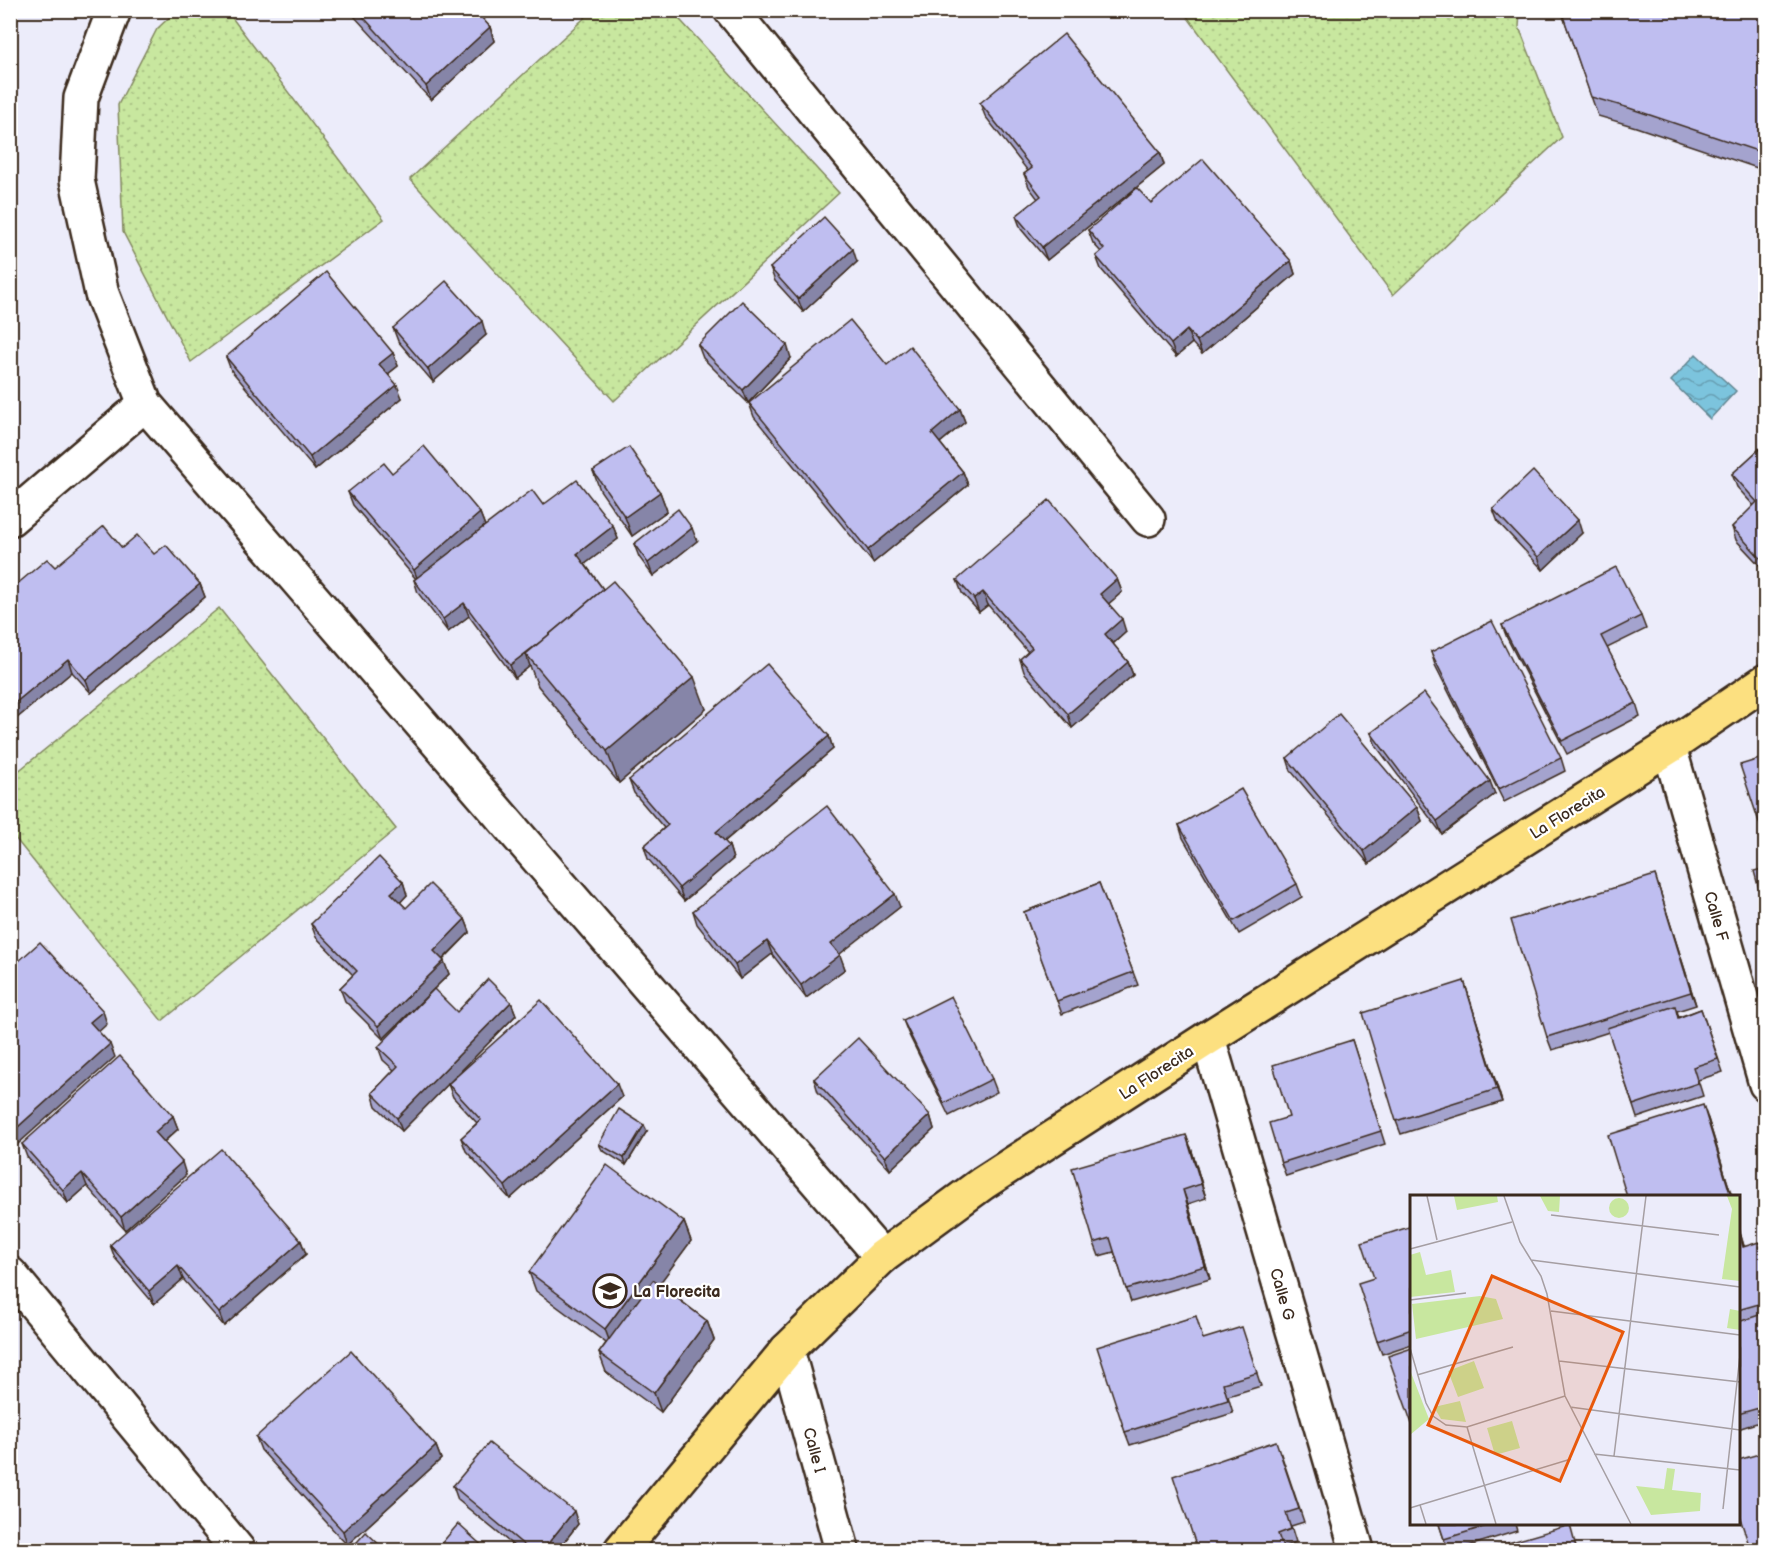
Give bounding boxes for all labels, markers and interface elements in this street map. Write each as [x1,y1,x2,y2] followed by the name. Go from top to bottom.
[1527,783,1609,844] street label: La Florecita
[1699,889,1732,944] street label: Calle F
[1116,1042,1198,1104] street label: La Florecita
[1410,1195,1740,1525] inset map
[1265,1266,1298,1323] street label: Calle G
[592,1273,628,1309] school or university icon: La Florecita
[633,1283,720,1302] place label: La Florecita
[798,1426,829,1475] street label: Calle I

